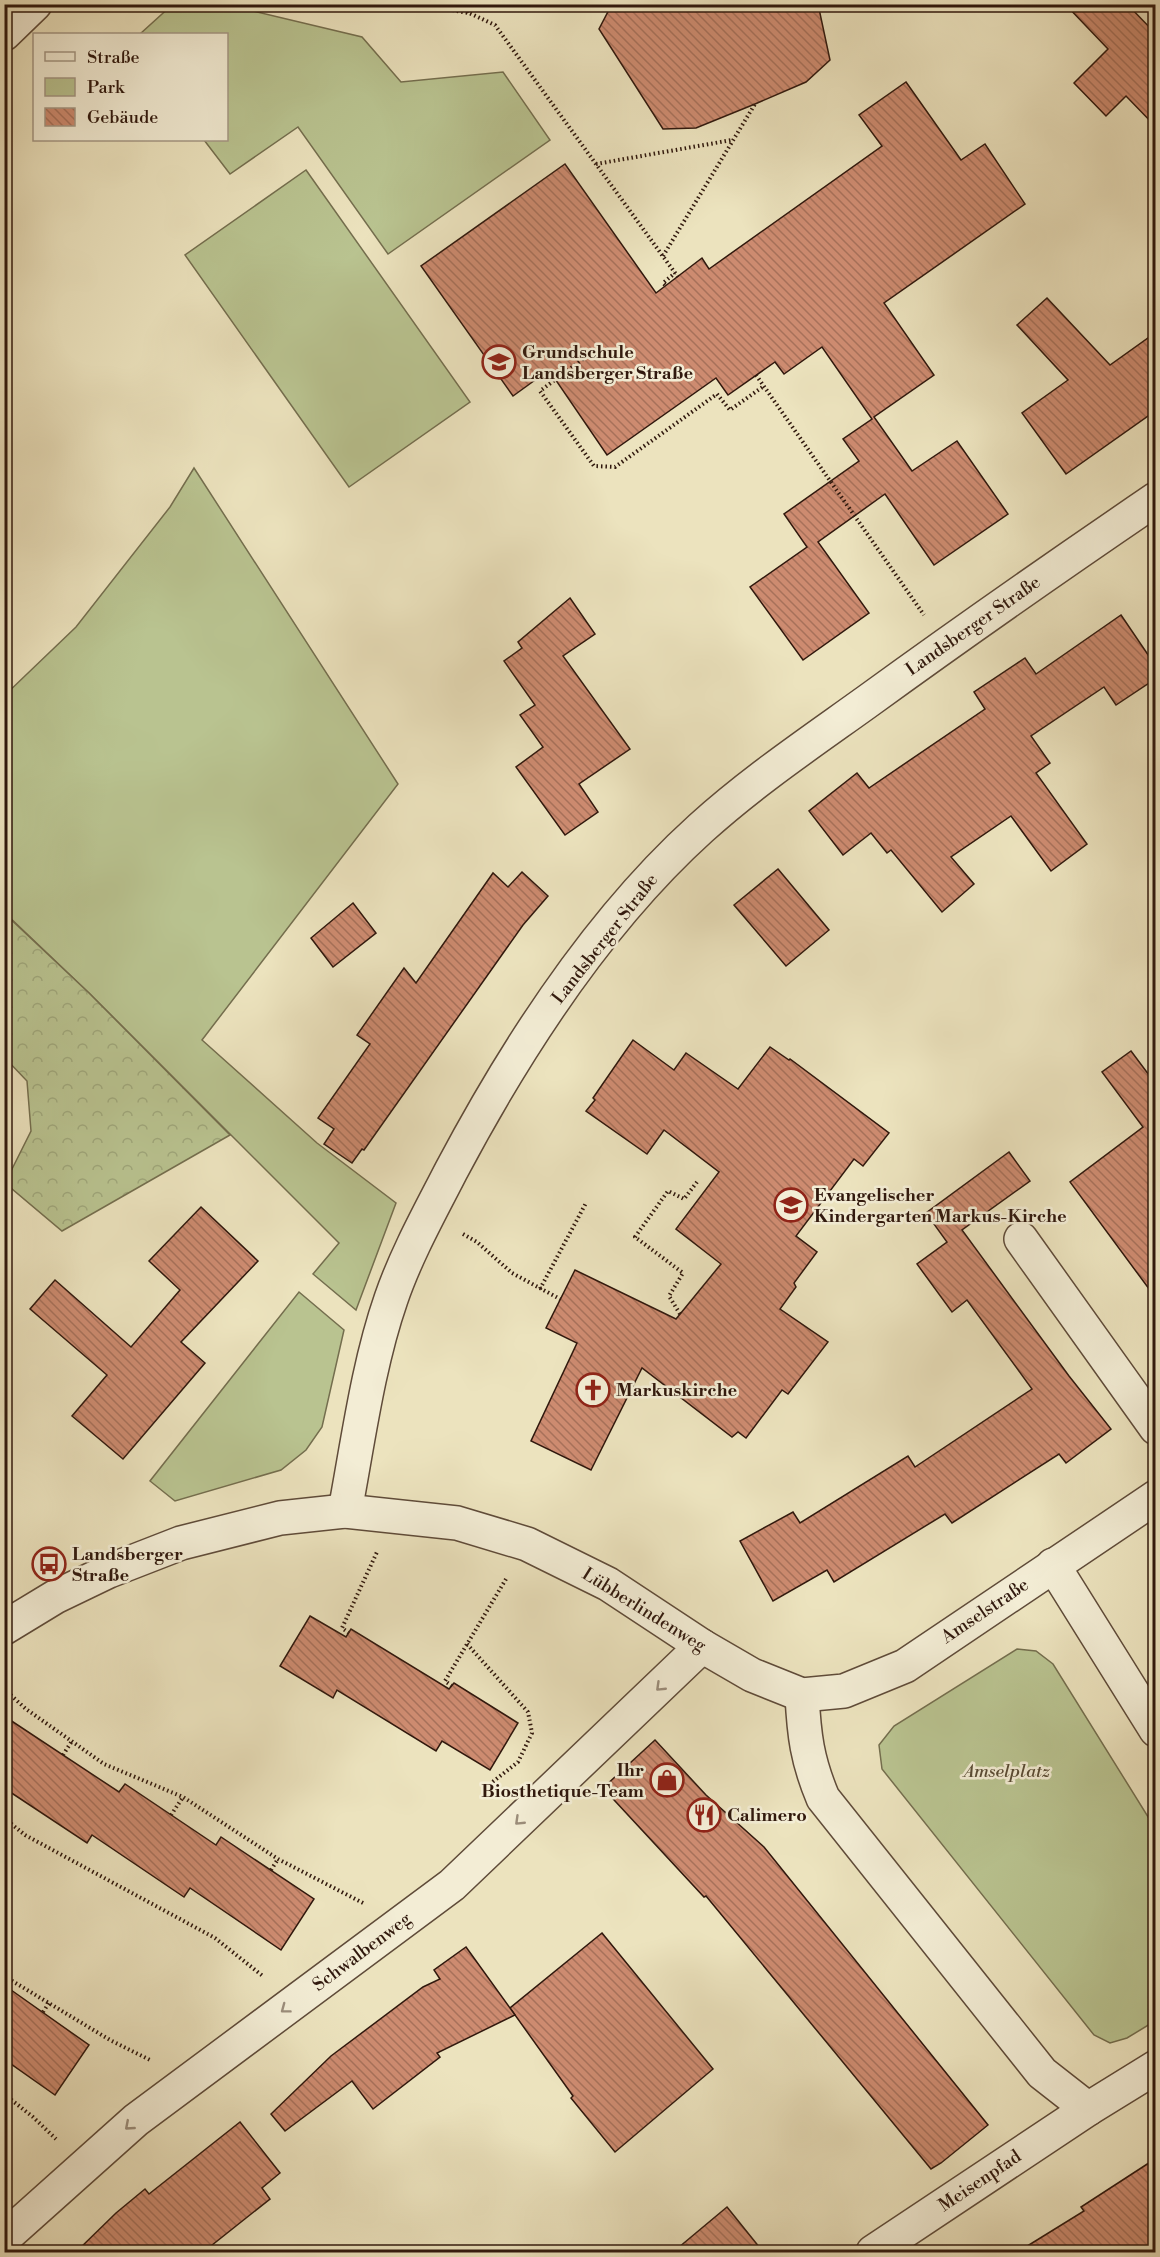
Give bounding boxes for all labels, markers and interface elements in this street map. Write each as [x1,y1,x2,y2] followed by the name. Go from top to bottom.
[33,33,228,141] legend
[87,46,140,69] text: Straße
[87,76,126,99] text: Park
[87,106,158,129] text: Gebäude
[522,341,693,385] place label: Grundschule Landsberger Straße
[481,344,517,380] school or university icon: Grundschule Landsberger Straße
[901,571,1045,681] street label: Landsberger Straße
[547,869,663,1009] street label: Landsberger Straße
[814,1184,1067,1228] place label: Evangelischer Kindergarten Markus-Kirche
[773,1187,809,1223] school or university icon: Evangelischer Kindergarten Markus-Kirche
[575,1372,611,1408] church icon: Markuskirche
[616,1379,738,1402] place label: Markuskirche
[72,1543,183,1587] place label: Landsberger Straße
[31,1546,67,1582] bus stop icon: Landsberger Straße
[578,1563,711,1658] street label: Lübberlindenweg
[936,1573,1033,1649] street label: Amselstraße
[656,1679,667,1690] one-way arrow
[481,1759,645,1803] place label: Ihr Biosthetique-Team
[962,1760,1051,1783] park label: Amselplatz
[649,1762,685,1798] shop icon: Ihr Biosthetique-Team
[686,1797,722,1833] restaurant icon: Calimero
[727,1804,807,1827] place label: Calimero
[515,1814,525,1825] one-way arrow
[308,1907,416,1997] street label: Schwalbenweg
[281,2002,292,2013] one-way arrow
[125,2119,136,2130] one-way arrow
[934,2145,1026,2217] street label: Meisenpfad

